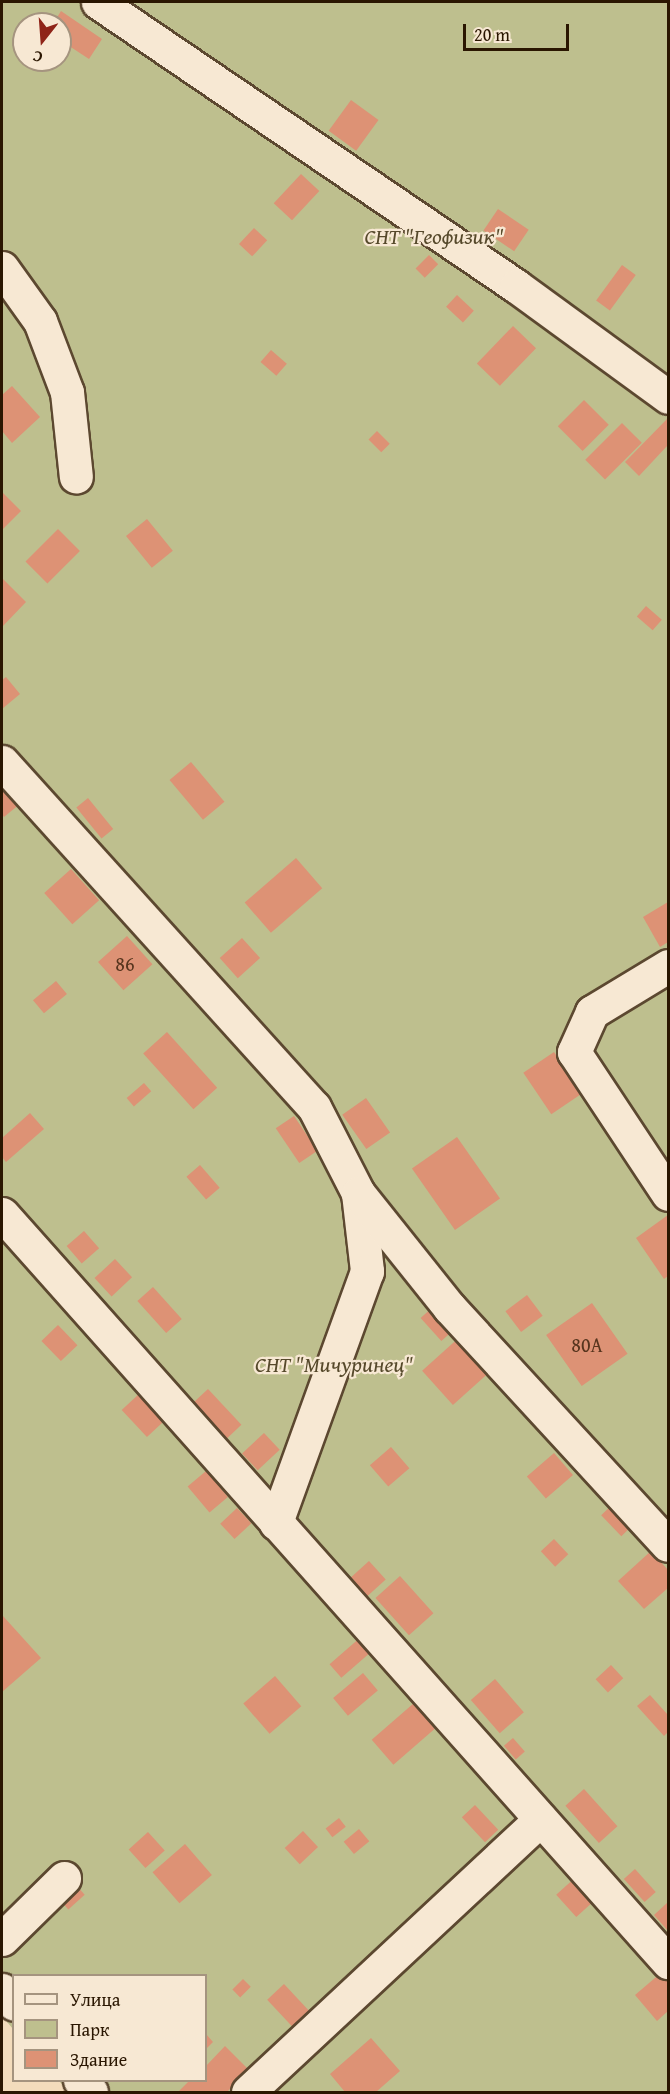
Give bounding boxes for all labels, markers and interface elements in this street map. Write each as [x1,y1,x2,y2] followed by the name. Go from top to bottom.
[12,12,72,72] north arrow
[466,12,572,50] scale bar
[474,21,510,48] text: 20 m
[29,45,45,70] text: С
[365,224,503,250] park label: СНТ "Геофизик"
[115,951,135,975] house number: 86
[571,1332,603,1356] house number: 80А
[255,1352,413,1378] park label: СНТ "Мичуринец"
[12,1974,207,2082] legend
[70,1986,120,2013] text: Улица
[70,2016,109,2043] text: Парк
[70,2046,127,2073] text: Здание

